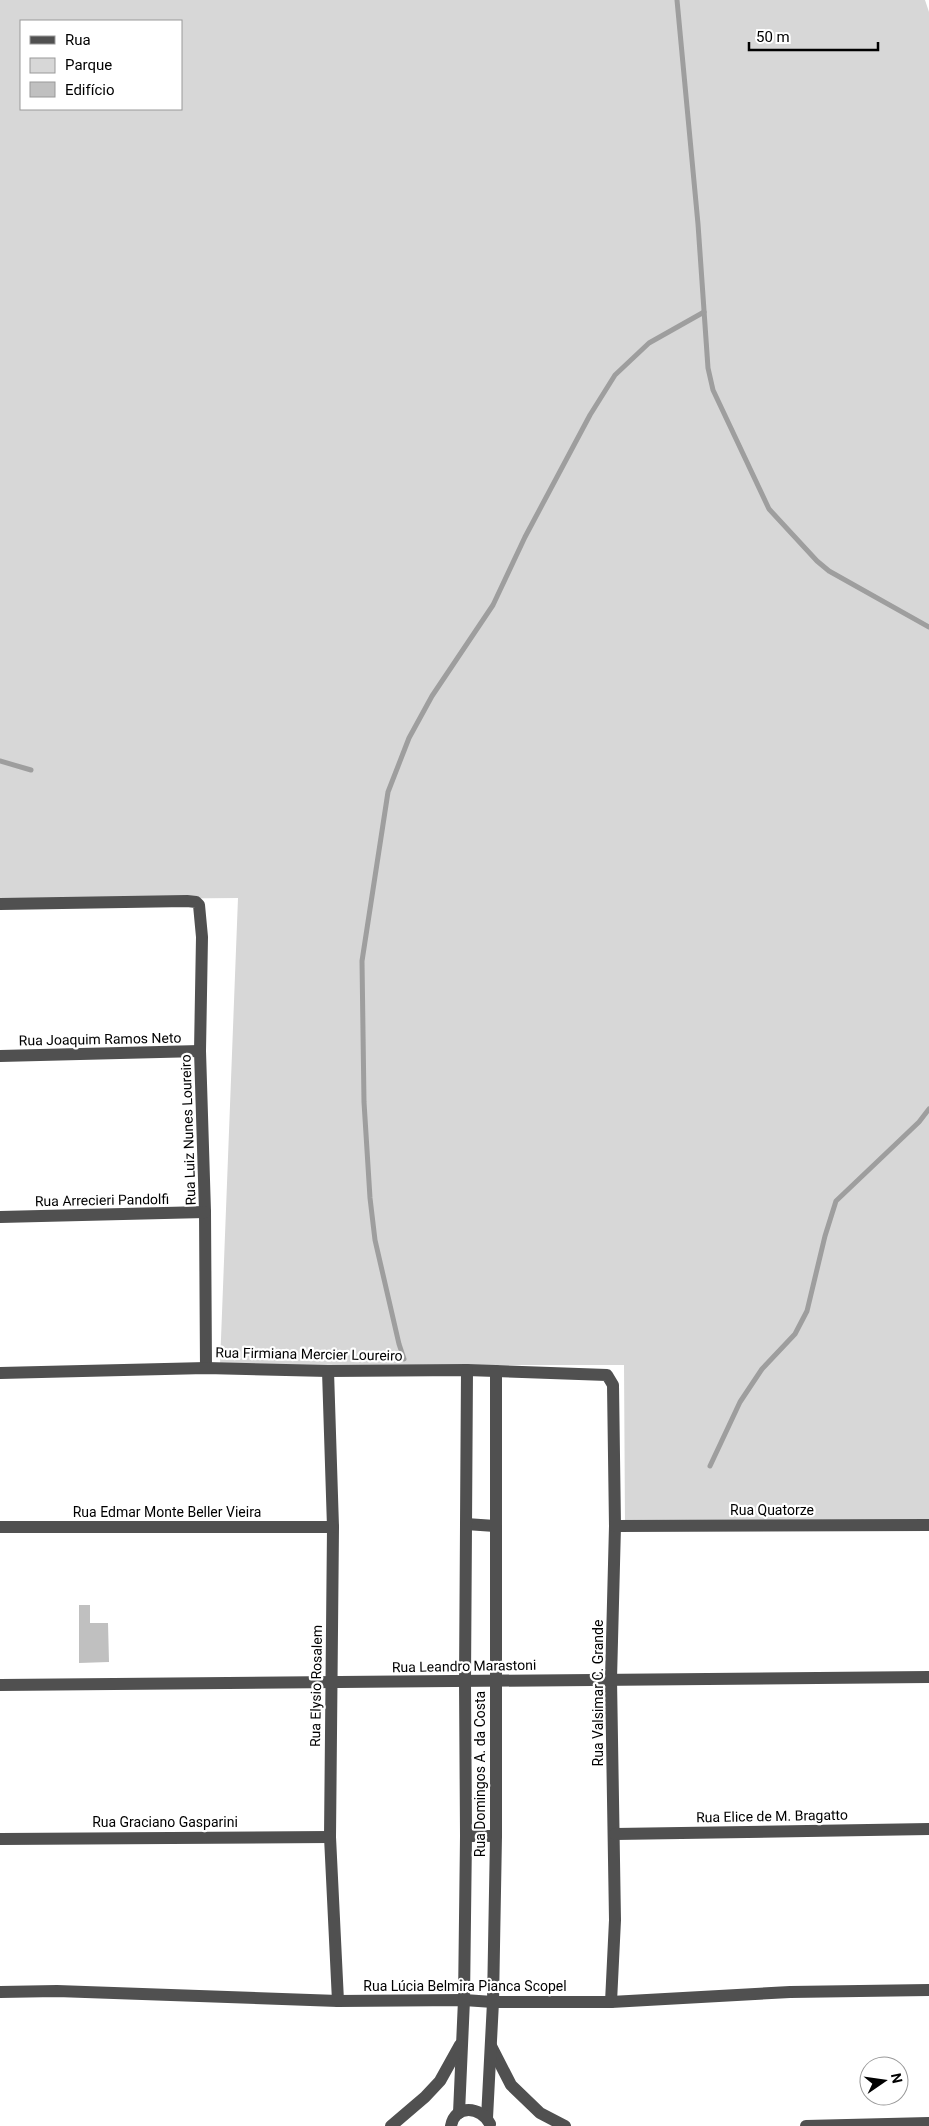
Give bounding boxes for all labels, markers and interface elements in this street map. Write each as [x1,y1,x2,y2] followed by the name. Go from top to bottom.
[20,20,182,110] legend
[749,20,878,52] scale bar
[756,28,790,46] text: 50 m
[65,31,91,49] text: Rua
[65,56,112,74] text: Parque
[65,81,114,99] text: Edifício
[19,1030,181,1048] street label: Rua Joaquim Ramos Neto
[177,1054,199,1206] street label: Rua Luiz Nunes Loureiro
[35,1191,169,1209] street label: Rua Arrecieri Pandolfi
[215,1344,403,1364] street label: Rua Firmiana Mercier Loureiro
[730,1502,814,1518] street label: Rua Quatorze
[73,1504,261,1520] street label: Rua Edmar Monte Beller Vieira
[590,1620,606,1766] street label: Rua Valsimar C. Grande
[307,1625,325,1747] street label: Rua Elysio Rosalem
[392,1657,536,1675] street label: Rua Leandro Marastoni
[472,1691,488,1857] street label: Rua Domingos A. da Costa
[696,1807,848,1825] street label: Rua Elice de M. Bragatto
[92,1814,238,1830] street label: Rua Graciano Gasparini
[363,1978,567,1994] street label: Rua Lúcia Belmira Pianca Scopel
[859,2056,909,2106] north arrow
[888,2071,906,2085] text: N

